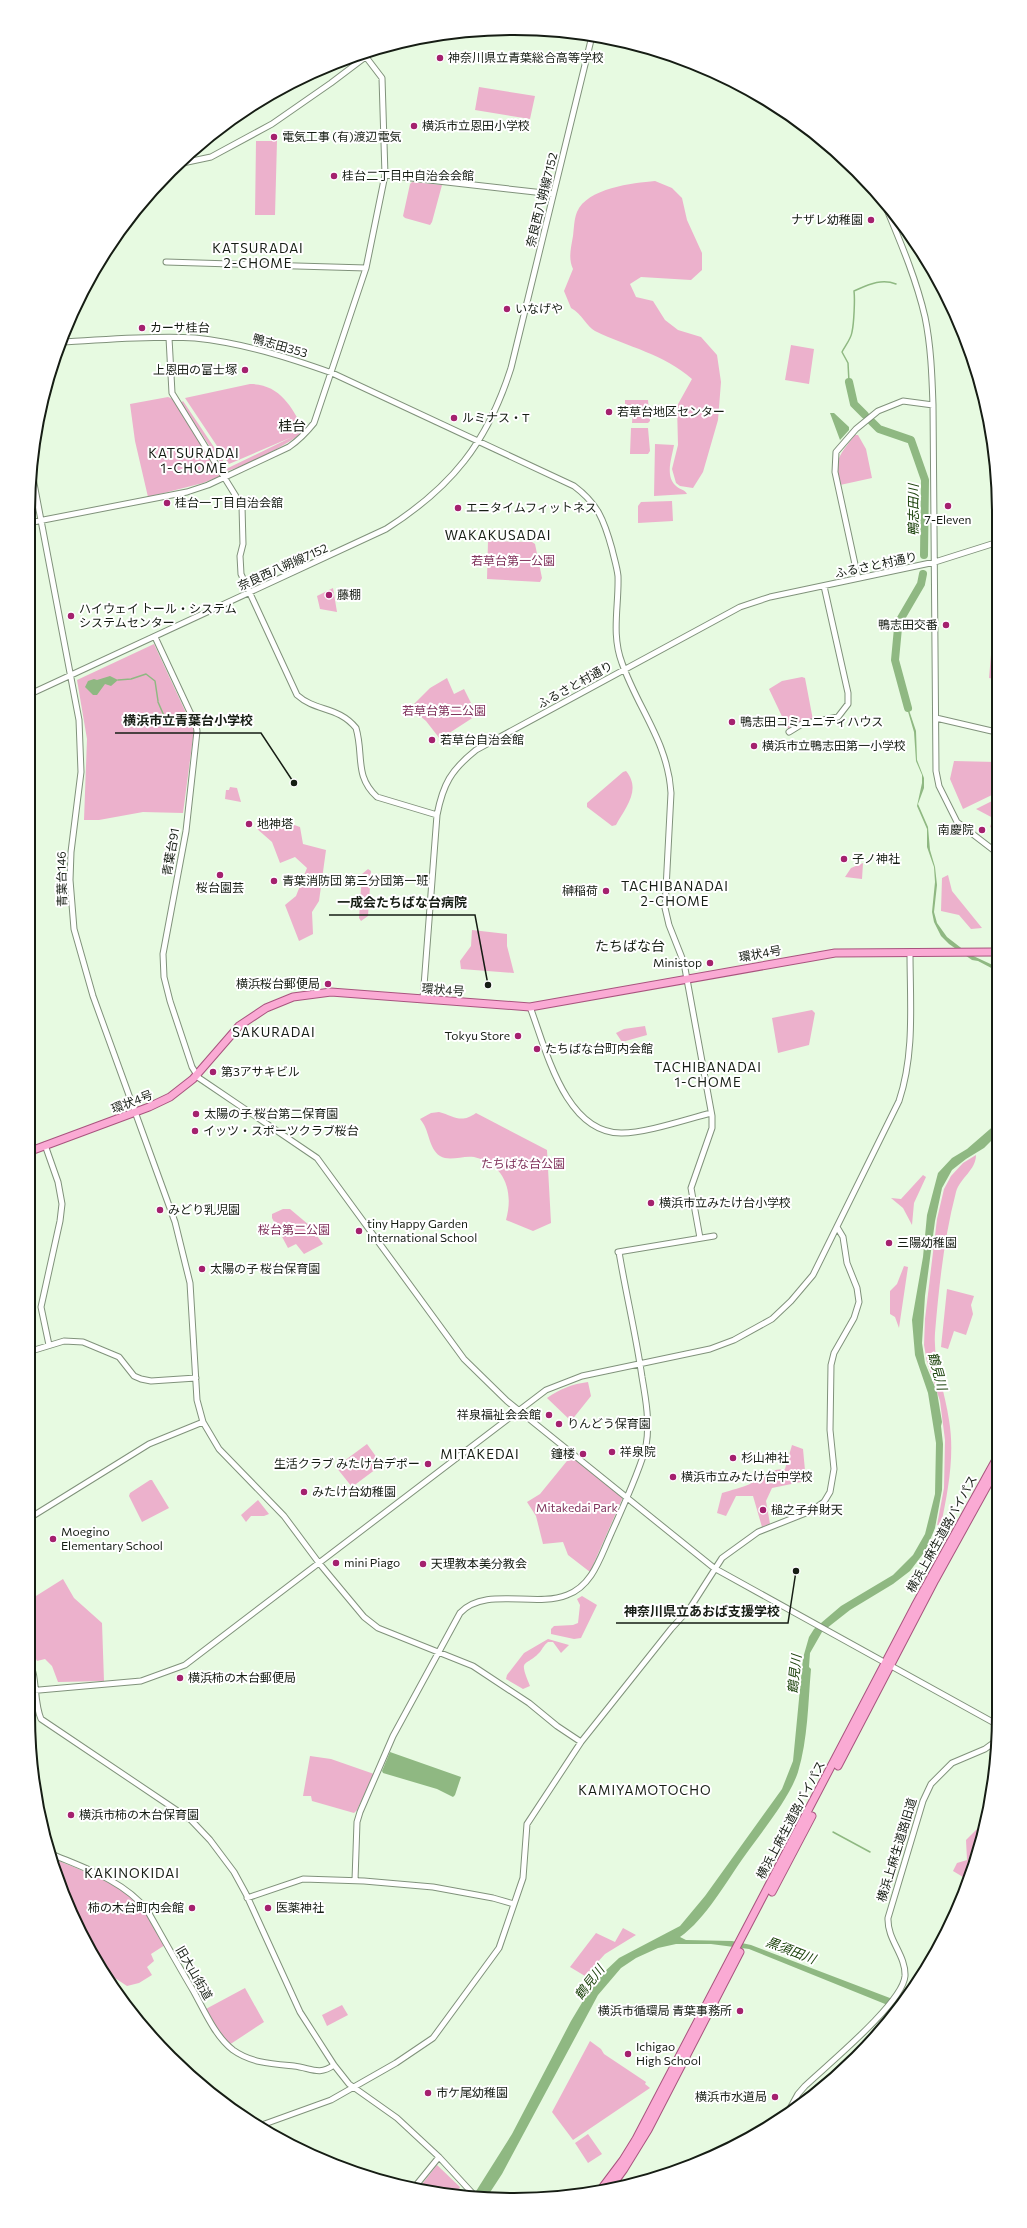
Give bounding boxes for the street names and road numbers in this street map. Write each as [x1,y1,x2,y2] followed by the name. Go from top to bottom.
[523,151,560,249] street label: 奈良西八朔線7152
[251,331,310,360] street label: 鴨志田353
[235,540,330,592] street label: 奈良西八朔線7152
[833,548,918,580] street label: ふるさと村通り
[534,658,615,711] street label: ふるさと村通り
[159,827,181,877] street label: 青葉台91
[54,851,68,907] street label: 青葉台146
[737,942,782,964] street label: 環状4号
[421,981,465,997] street label: 環状4号
[109,1087,154,1115] street label: 環状4号
[903,1472,979,1595] street label: 横浜上麻生道路バイパス
[753,1758,827,1881] street label: 横浜上麻生道路バイパス
[874,1796,919,1903] street label: 横浜上麻生道路旧道
[174,1943,216,2002] street label: 旧大山街道

